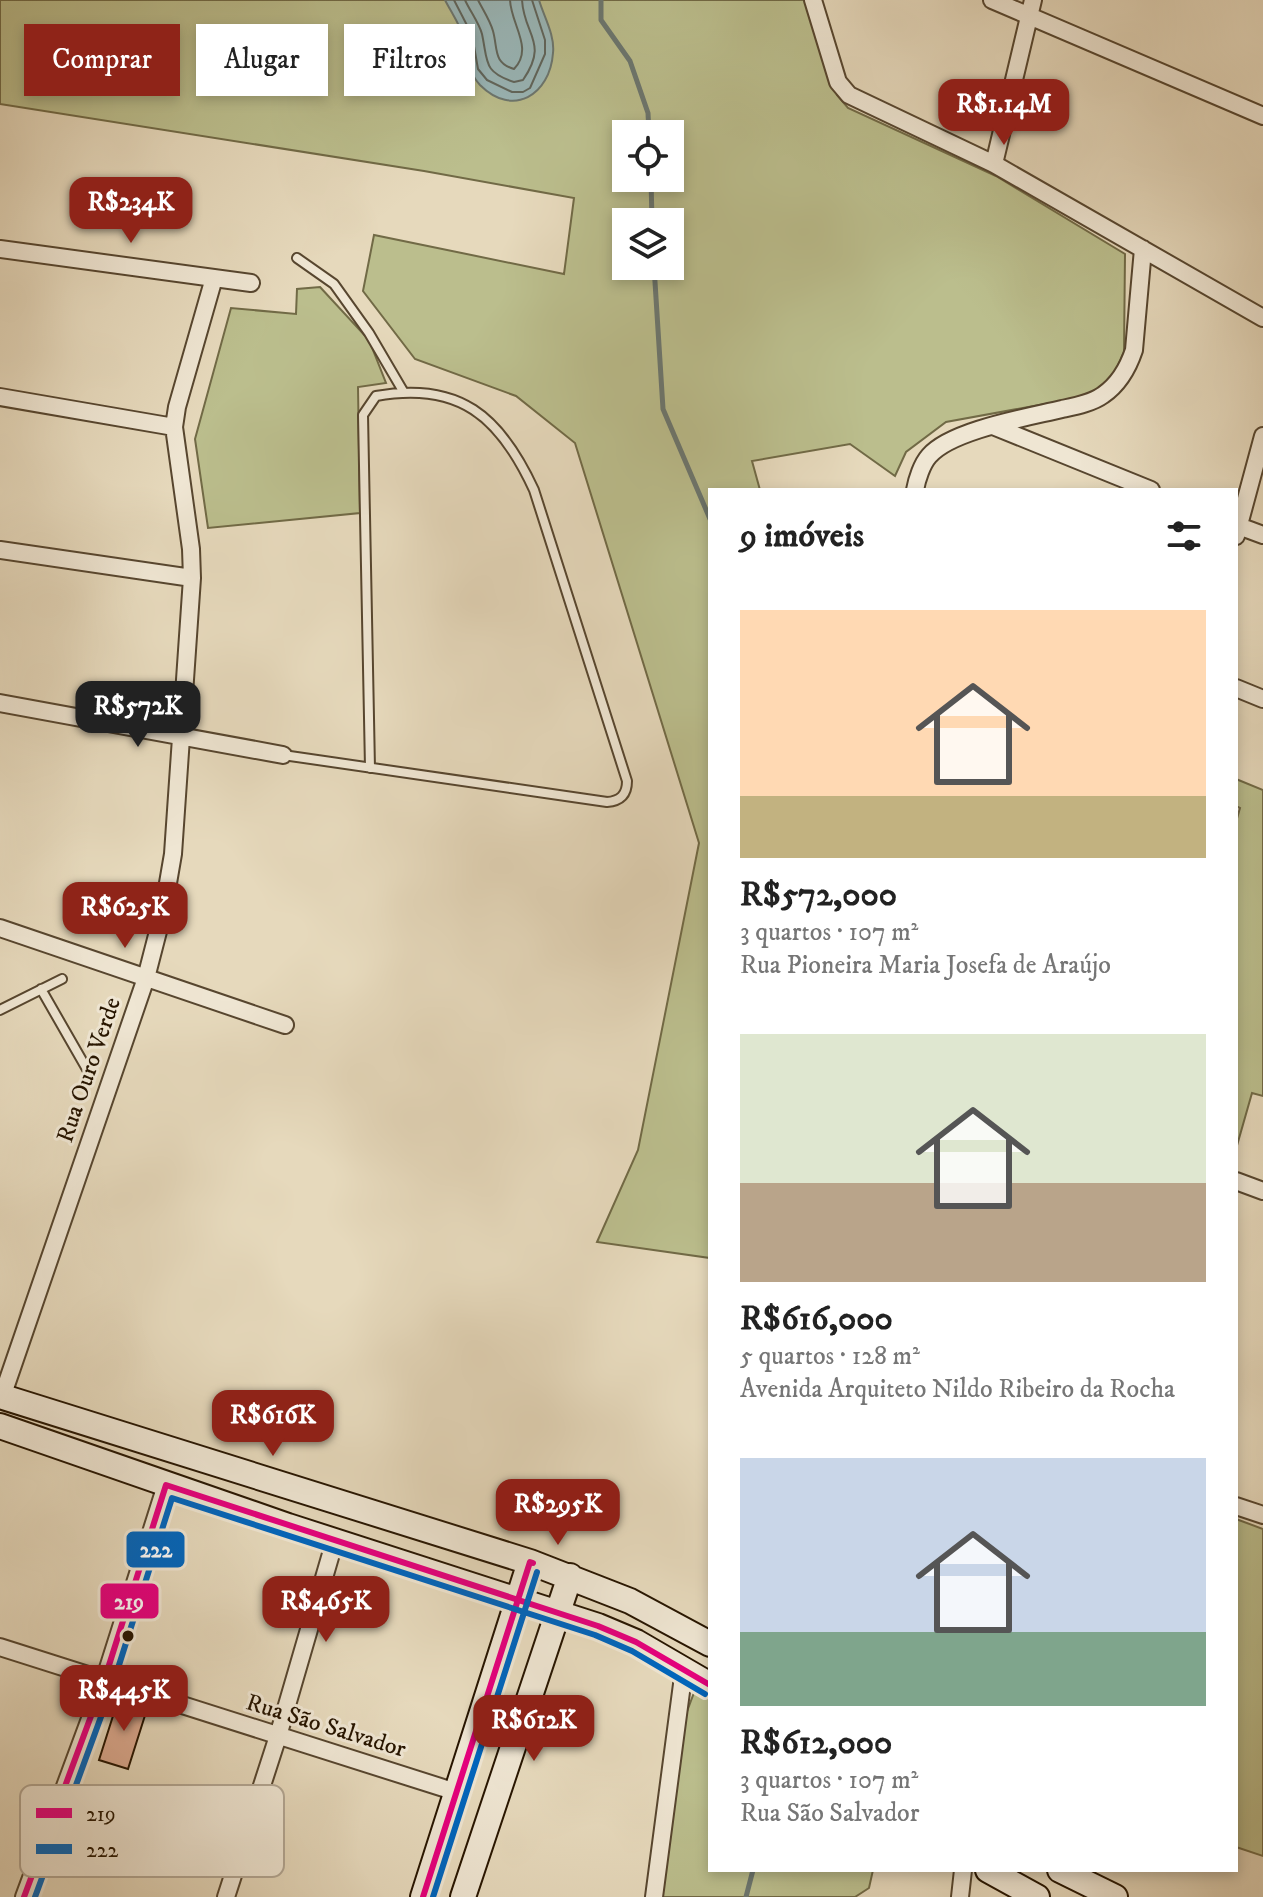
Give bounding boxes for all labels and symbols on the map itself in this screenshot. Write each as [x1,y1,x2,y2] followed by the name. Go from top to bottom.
[930,79,1078,147] pin: R$1.14M
[66,177,196,245] pin: R$234K
[73,681,203,749] pin: R$572K
[60,882,190,950] pin: R$625K
[50,993,128,1147] street label: Rua Ouro Verde
[208,1390,338,1458] pin: R$616K
[493,1479,623,1547] pin: R$295K
[125,1530,186,1569] line badge: 222
[140,1537,173,1564] text: 222
[261,1576,391,1644] pin: R$465K
[99,1582,160,1620] line badge: 219
[114,1589,144,1616] text: 219
[120,1628,136,1644] unlabelled marker
[59,1665,189,1733] pin: R$445K
[242,1687,410,1765] street label: Rua São Salvador
[469,1695,599,1763] pin: R$612K
[20,1785,284,1877] legend
[86,1801,116,1828] text: 219
[86,1837,119,1864] text: 222

